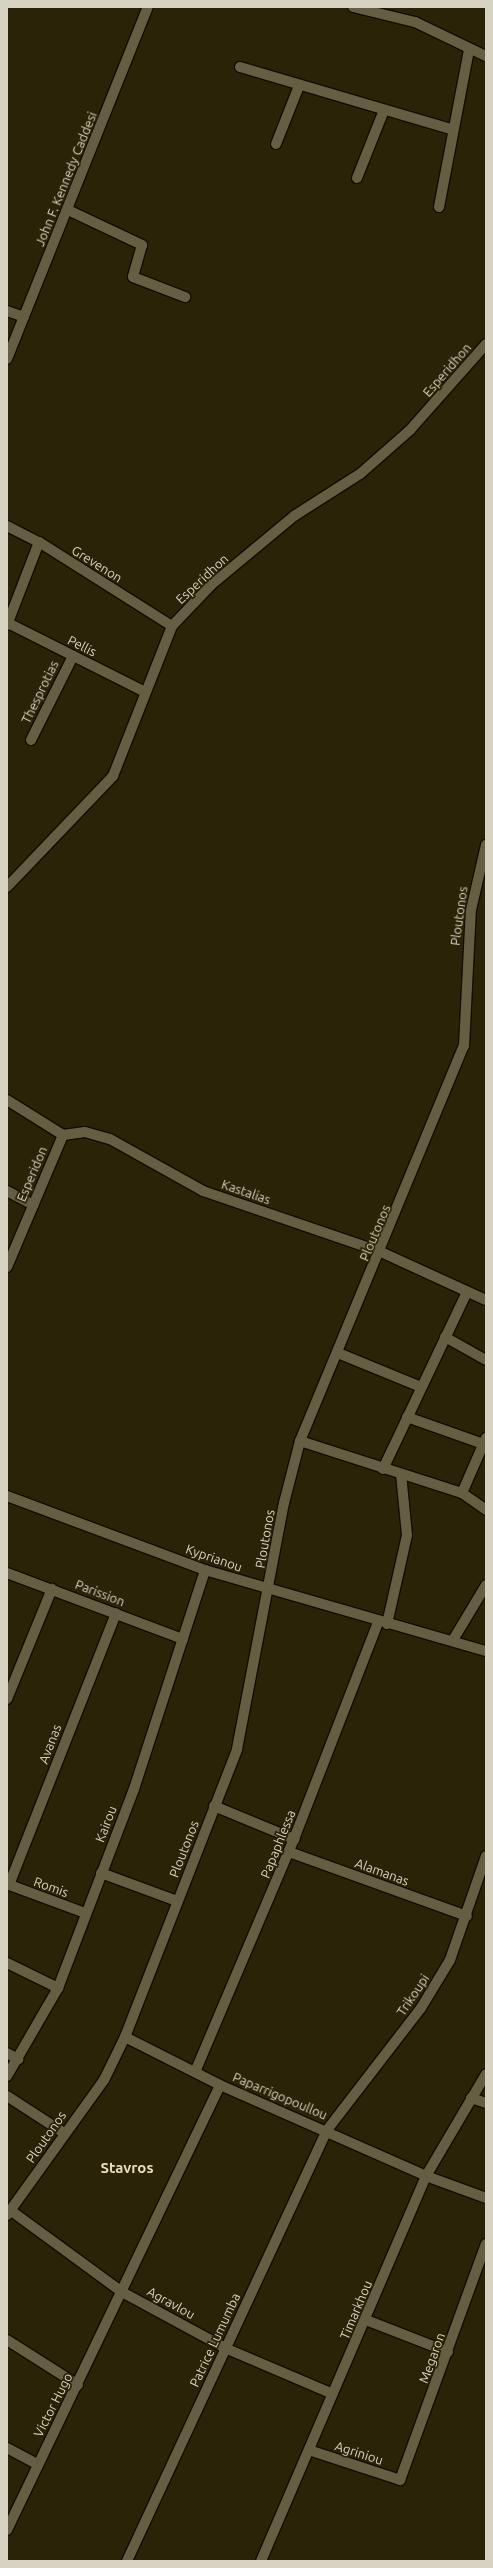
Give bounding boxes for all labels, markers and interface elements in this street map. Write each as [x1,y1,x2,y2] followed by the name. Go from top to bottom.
[32,109,100,249] street label: John F. Kennedy Caddesi
[420,340,474,400] street label: Esperidhon
[69,542,125,586] street label: Grevenon
[173,551,231,607] street label: Esperidhon
[65,632,99,660] street label: Pellis
[18,658,62,726] street label: Thesprotias
[447,885,471,947] street label: Ploutonos
[13,1144,51,1204] street label: Esperidon
[219,1176,273,1208] street label: Kastalias
[356,1203,394,1263] street label: Ploutonos
[252,1508,278,1570] street label: Ploutonos
[184,1541,244,1575] street label: Kyprianou
[73,1576,127,1610] street label: Parission
[35,1722,65,1766] street label: Avanas
[92,1804,120,1844] street label: Kairou
[257,1808,299,1880] street label: Papaphlessa
[166,1818,202,1880] street label: Ploutonos
[353,1855,411,1889] street label: Alamanas
[32,1874,70,1900] street label: Romis
[393,1971,433,2019] street label: Trikoupi
[230,2069,330,2123] street label: Paparrigopoullou
[23,2108,69,2166] street label: Ploutonos
[101,2159,153,2177] district label: Stavros
[337,2278,375,2342] street label: Timarkhou
[144,2284,198,2322] street label: Agravlou
[186,2291,244,2389] street label: Patrice Lumumba
[416,2331,448,2385] street label: Megaron
[30,2370,76,2440] street label: Victor Hugo
[333,2438,385,2468] street label: Agriniou

